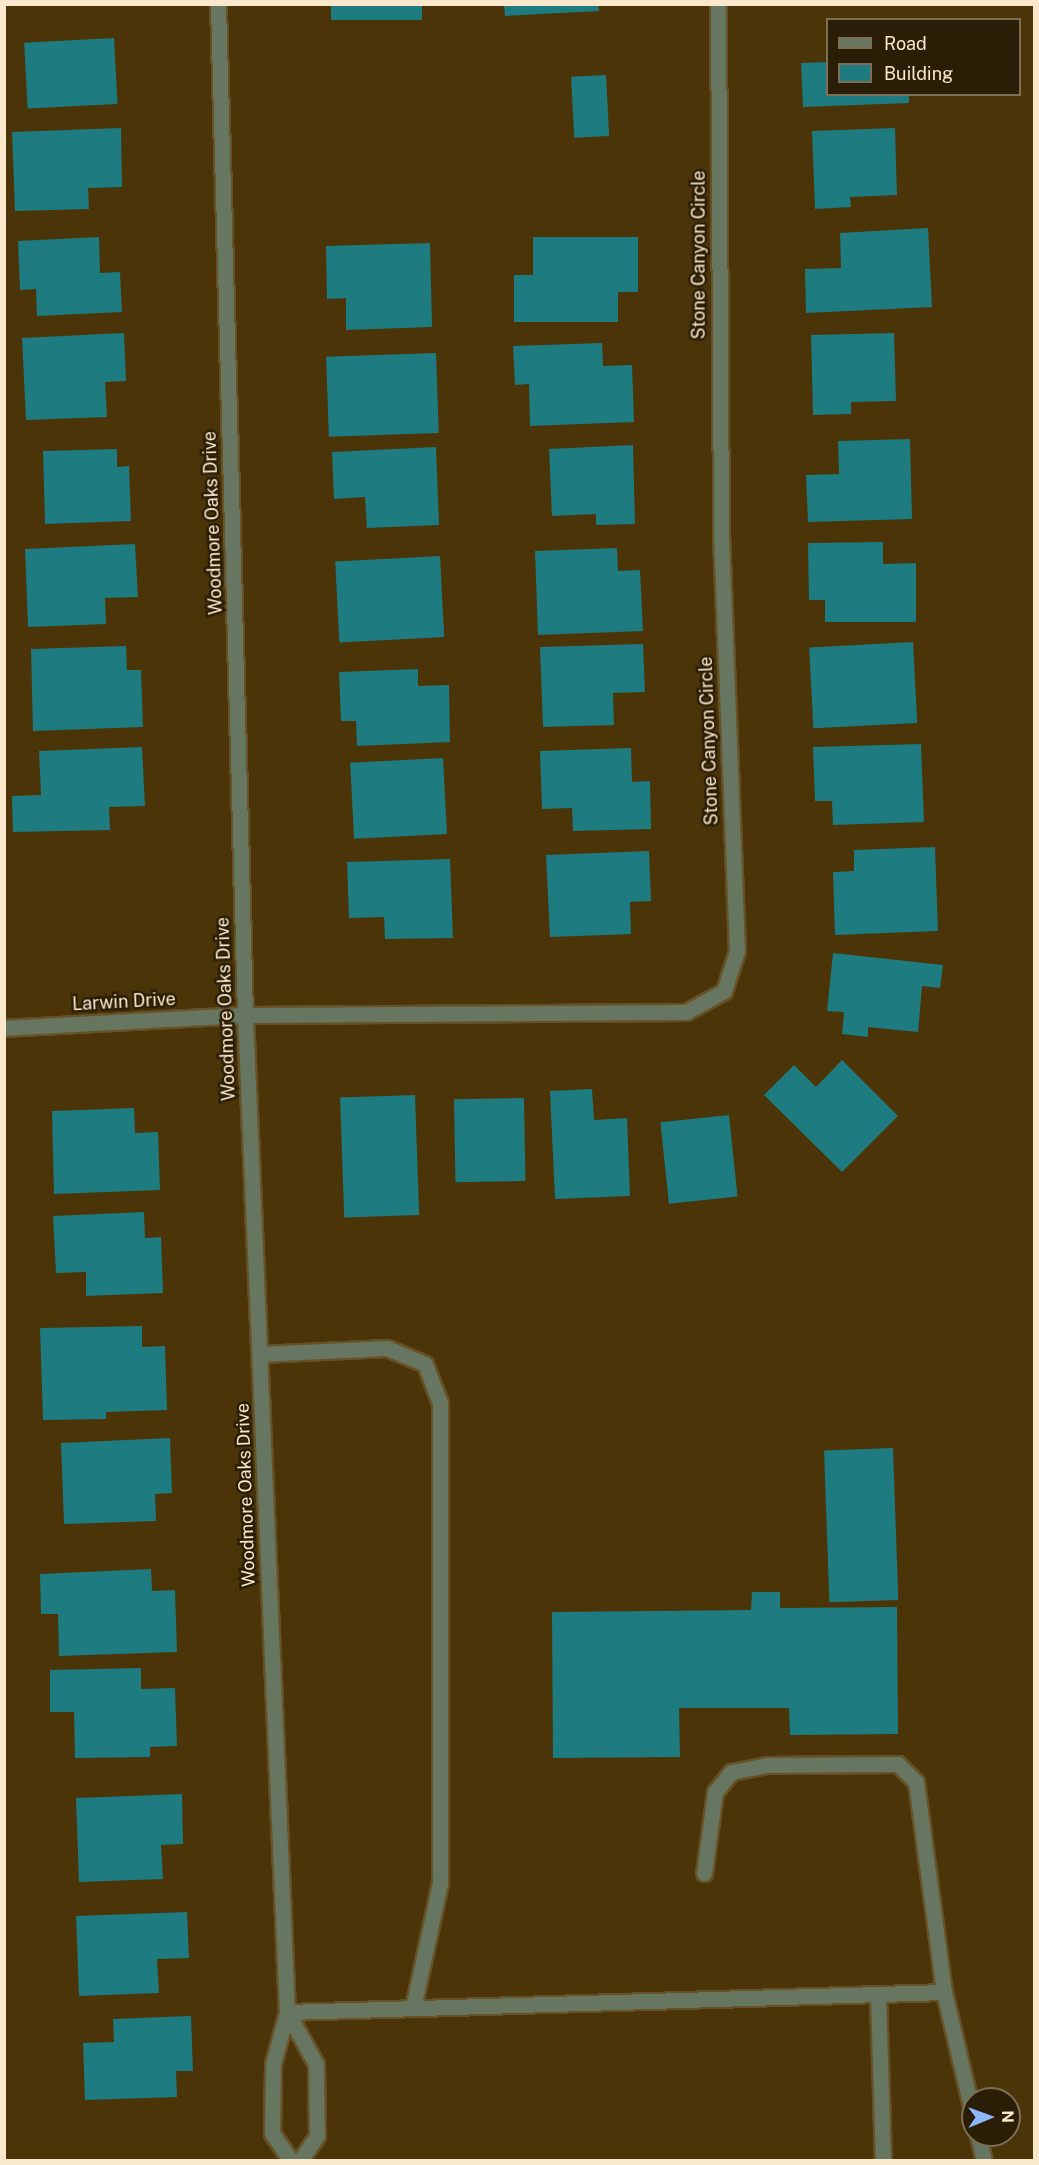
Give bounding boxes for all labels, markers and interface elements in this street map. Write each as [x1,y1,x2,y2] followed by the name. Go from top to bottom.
[826,18,1021,96] legend
[884,33,927,54] text: Road
[884,63,953,84] text: Building
[688,170,710,340] street label: Stone Canyon Circle
[199,431,227,615] street label: Woodmore Oaks Drive
[695,656,723,826] street label: Stone Canyon Circle
[212,917,240,1101] street label: Woodmore Oaks Drive
[72,988,176,1016] street label: Larwin Drive
[232,1403,260,1587] street label: Woodmore Oaks Drive
[961,2087,1021,2147] north arrow
[998,2110,1017,2123] text: N

